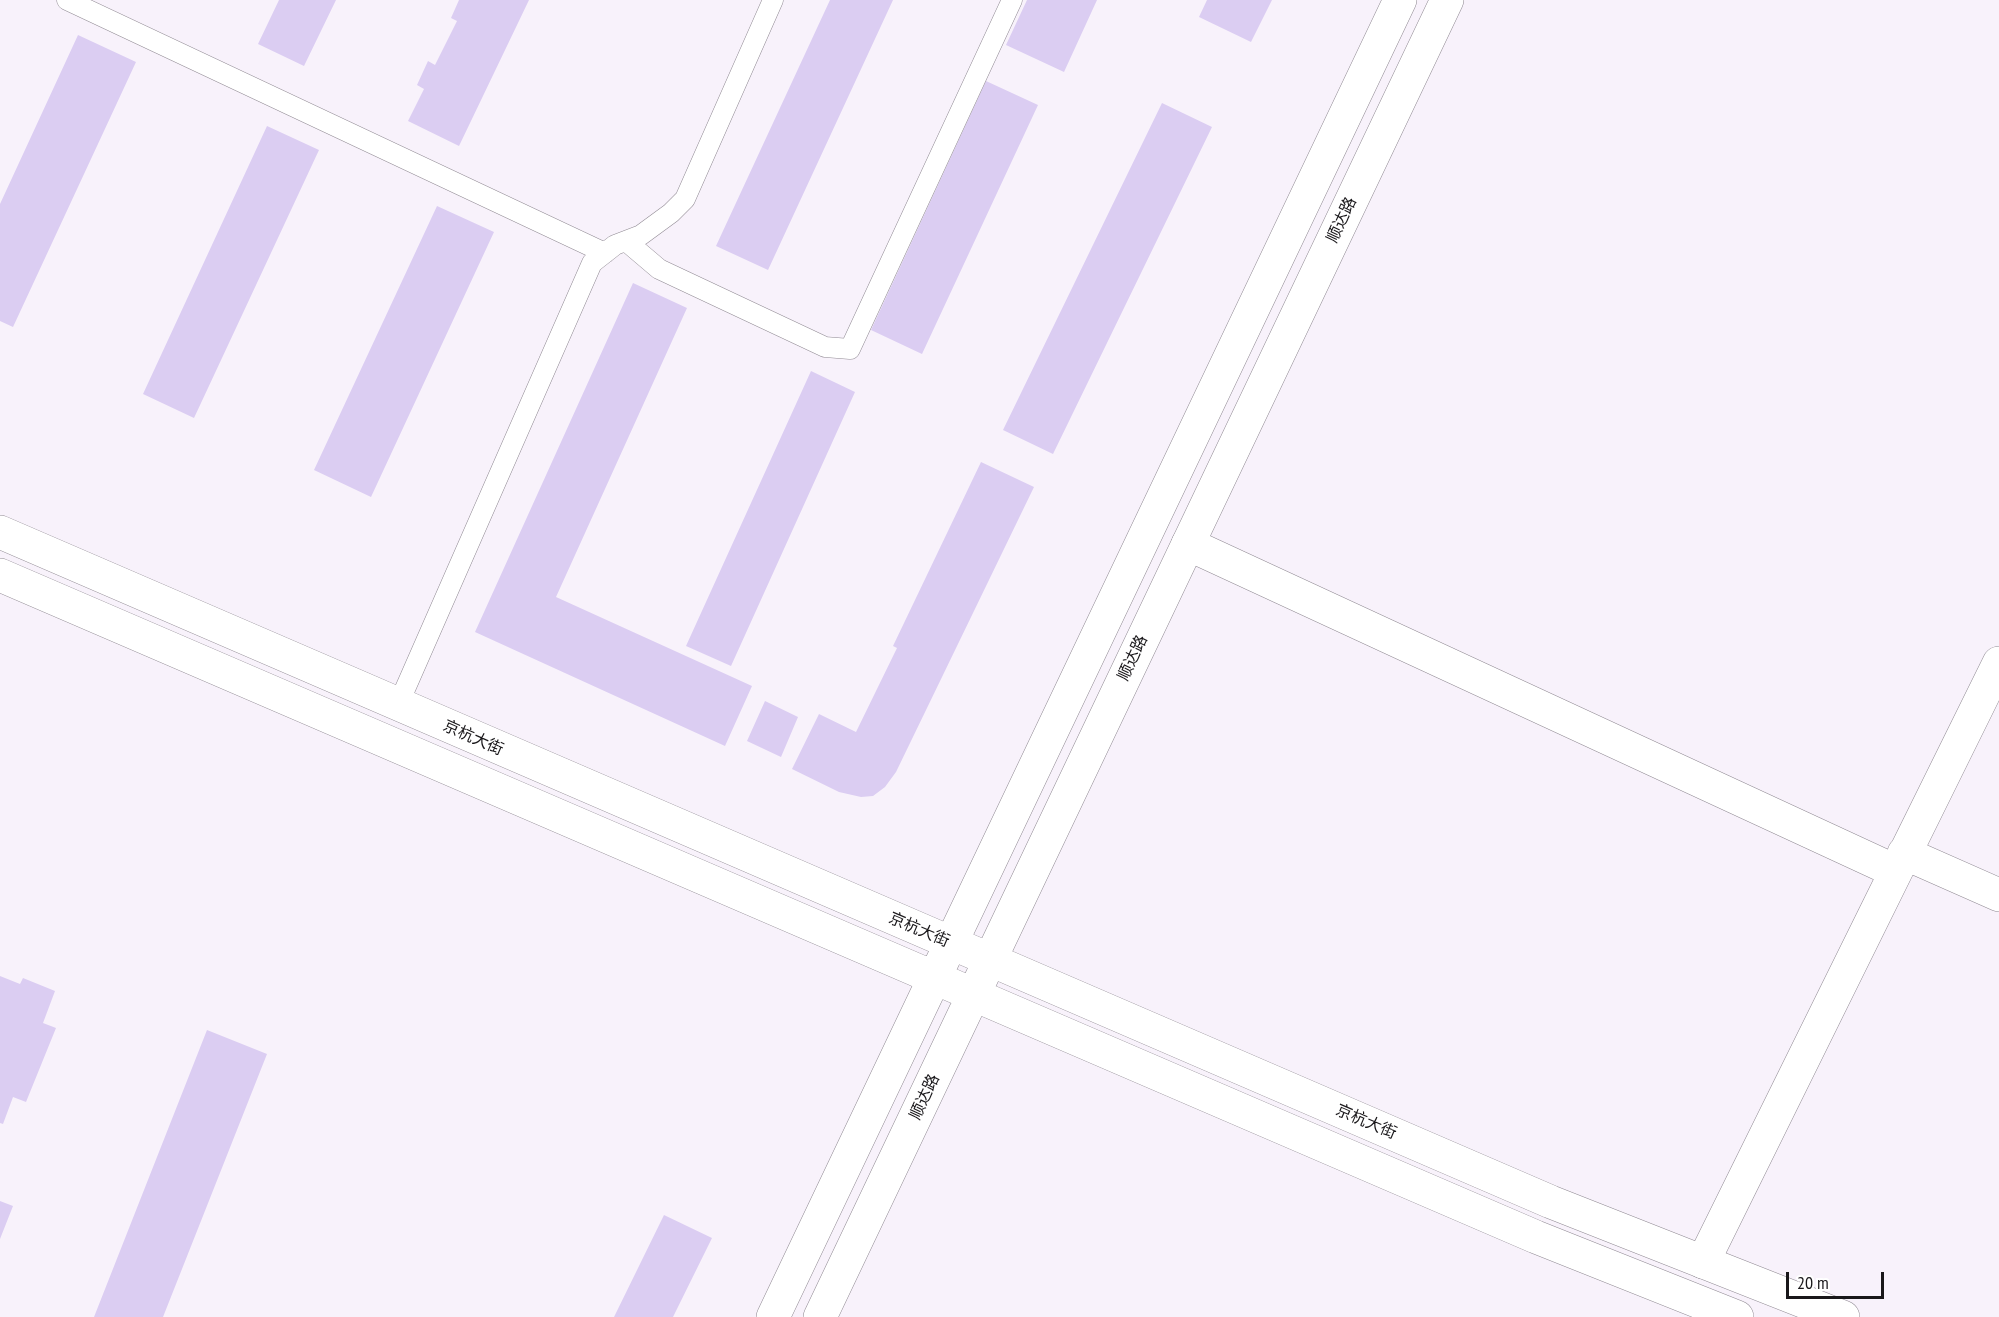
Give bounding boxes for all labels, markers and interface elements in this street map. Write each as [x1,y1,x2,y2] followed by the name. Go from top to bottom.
[1323,194,1361,246] street label: 顺达路
[1114,632,1152,684] street label: 顺达路
[440,716,506,760] street label: 京杭大街
[886,909,952,951] street label: 京杭大街
[906,1071,944,1123] street label: 顺达路
[1333,1101,1399,1143] street label: 京杭大街
[1789,1260,1886,1298] scale bar
[1797,1271,1829,1294] text: 20 m

